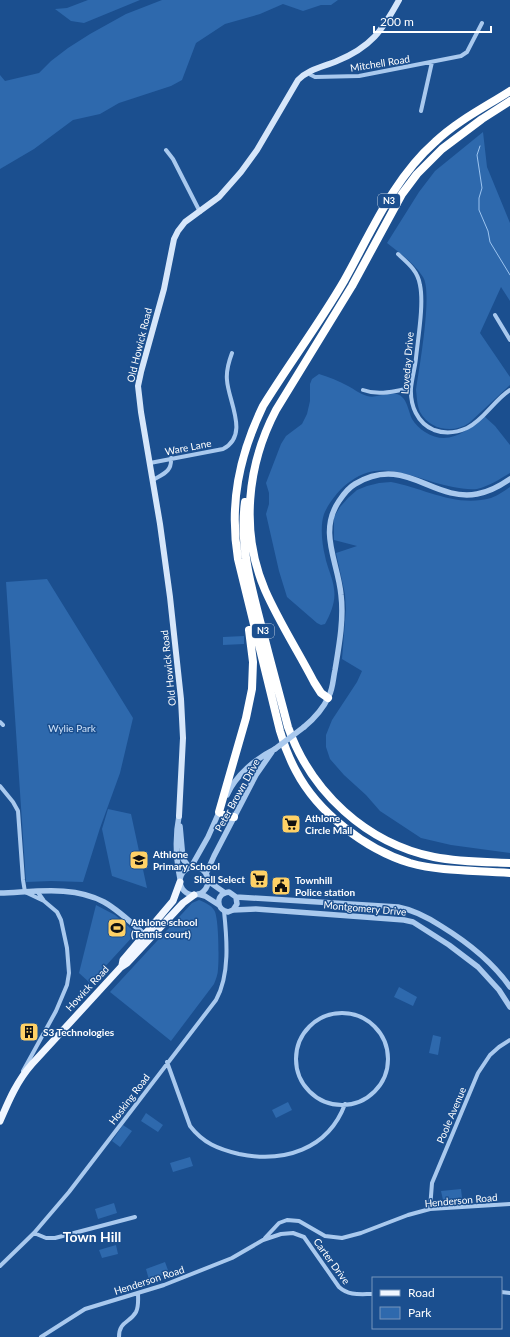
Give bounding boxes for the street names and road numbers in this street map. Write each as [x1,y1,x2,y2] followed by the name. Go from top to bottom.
[349,52,411,74] street label: Mitchell Road
[378,194,400,208] road number: N3
[124,307,154,383] street label: Old Howick Road
[398,331,416,395] street label: Loveday Drive
[164,437,212,457] street label: Ware Lane
[252,624,274,638] road number: N3
[158,629,178,707] street label: Old Howick Road
[212,757,262,833] street label: Peter Brown Drive
[323,898,407,918] street label: Montgomery Drive
[63,963,111,1013] street label: Howick Road
[106,1071,152,1127] street label: Hosking Road
[434,1085,468,1145] street label: Poole Avenue
[424,1191,498,1209] street label: Henderson Road
[311,1236,353,1286] street label: Carter Drive
[112,1263,186,1297] street label: Henderson Road

